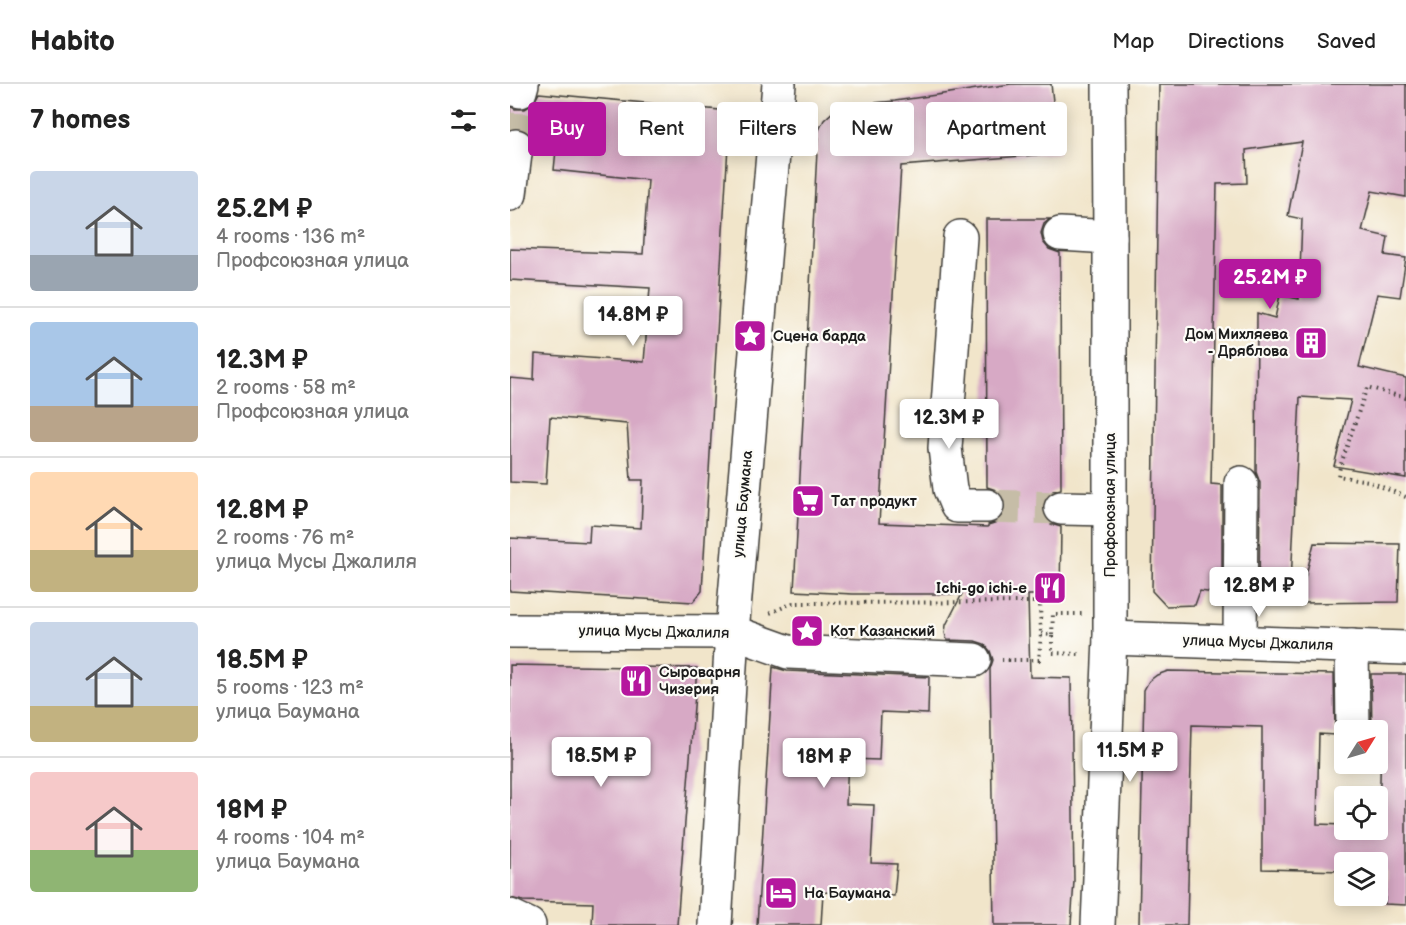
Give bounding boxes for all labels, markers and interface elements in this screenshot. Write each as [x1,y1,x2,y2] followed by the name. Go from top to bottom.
[30,25,115,58] text: Habito
[1112,29,1155,54] text: Map
[1188,29,1284,54] text: Directions
[1317,29,1376,54] text: Saved
[528,102,606,156] chip: Buy
[618,102,705,156] chip: Rent
[717,102,818,156] chip: Filters
[830,102,914,156] chip: New
[926,102,1067,156] chip: Apartment
[447,104,480,137] icon: filters
[30,105,130,136] text: 7 homes
[216,194,312,225] text: 25.2M ₽
[78,195,150,267] icon: home
[216,225,365,249] text: 4 rooms · 136 m²
[216,249,409,273] text: Профсоюзная улица
[1215,259,1325,310] pin: 25.2M ₽
[1233,266,1307,290] text: 25.2M ₽
[578,296,688,347] pin: 14.8M ₽
[598,303,668,327] text: 14.8M ₽
[732,318,768,354] place icon: Сцена барда
[1185,325,1288,361] place label: Дом Михляева - Дряблова
[1293,325,1329,361] building icon: Дом Михляева - Дряблова
[773,327,866,346] place label: Сцена барда
[216,345,308,376] text: 12.3M ₽
[78,346,150,418] icon: home
[216,376,356,400] text: 2 rooms · 58 m²
[894,399,1004,450] pin: 12.3M ₽
[216,400,409,424] text: Профсоюзная улица
[914,406,984,430] text: 12.3M ₽
[1101,432,1120,577] street label: Профсоюзная улица
[729,449,757,559] street label: улица Баумана
[790,483,826,519] supermarket icon: Тат продукт
[831,492,918,511] place label: Тат продукт
[216,495,308,526] text: 12.8M ₽
[78,496,150,568] icon: home
[216,526,354,550] text: 2 rooms · 76 m²
[216,550,417,574] text: улица Мусы Джалиля
[1204,567,1314,618] pin: 12.8M ₽
[1032,570,1068,606] restaurant icon: Ichi-go ichi-e
[1223,574,1295,598] text: 12.8M ₽
[936,579,1027,598] place label: Ichi-go ichi-e
[789,613,825,649] place icon: Кот Казанский
[579,621,729,643] street label: улица Мусы Джалиля
[830,622,935,641] place label: Кот Казанский
[1182,631,1334,655] street label: улица Мусы Джалиля
[216,645,308,676] text: 18.5M ₽
[78,646,150,718] icon: home
[618,663,654,699] restaurant icon: Сыроварня Чизерия
[659,663,741,699] place label: Сыроварня Чизерия
[216,676,364,700] text: 5 rooms · 123 m²
[216,700,360,724] text: улица Баумана
[1334,720,1388,774] north arrow
[1334,720,1388,906] map controls
[1075,732,1185,783] pin: 11.5M ₽
[546,737,656,788] pin: 18.5M ₽
[782,738,866,789] pin: 18M ₽
[1096,739,1164,763] text: 11.5M ₽
[566,744,636,768] text: 18.5M ₽
[797,745,851,769] text: 18M ₽
[1334,786,1388,840] button: locate
[216,795,287,826] text: 18M ₽
[78,796,150,868] icon: home
[216,826,365,850] text: 4 rooms · 104 m²
[216,850,360,874] text: улица Баумана
[1334,852,1388,906] button: layers
[763,875,799,911] hotel icon: На Баумана
[804,884,891,903] place label: На Баумана

